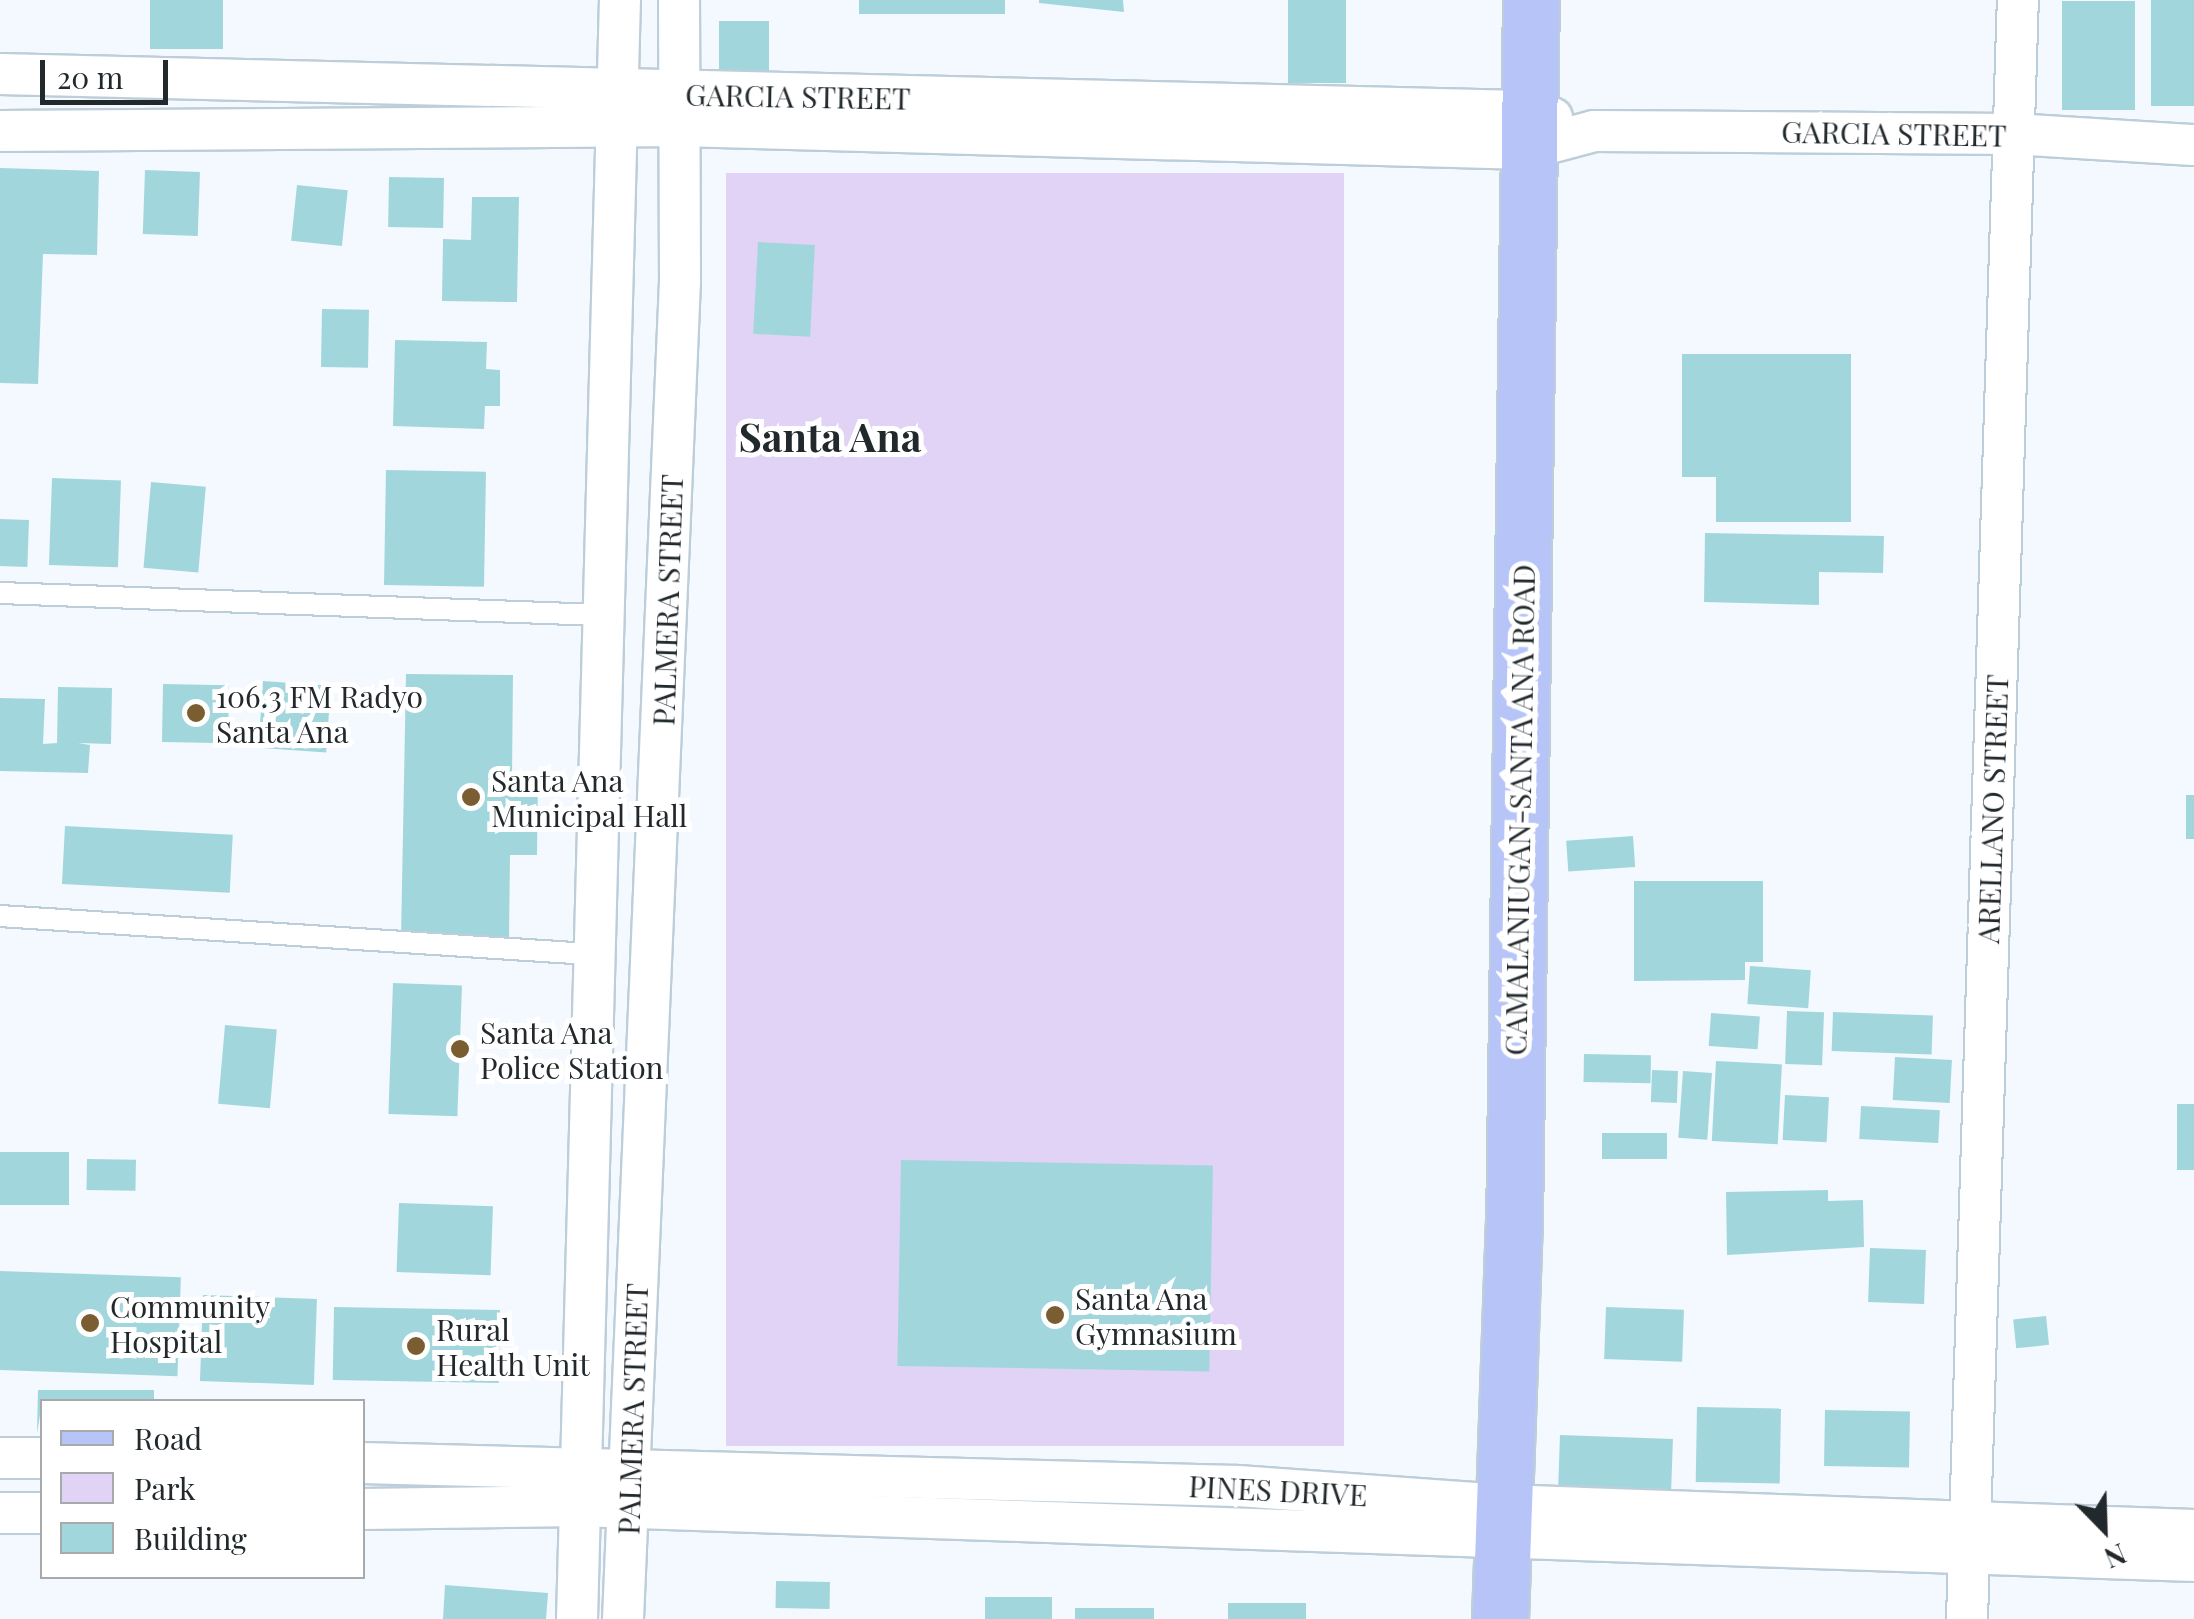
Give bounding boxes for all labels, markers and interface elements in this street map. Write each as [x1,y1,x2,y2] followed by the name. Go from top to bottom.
[45,40,172,102] scale bar
[57,57,123,97] text: 20 m
[685,76,911,116] street label: GARCIA STREET
[1781,113,2007,153] street label: GARCIA STREET
[738,412,922,460] district label: Santa Ana
[645,473,689,727] street label: PALMERA STREET
[1497,564,1541,1056] street label: CAMALANIUGAN-SANTA ANA ROAD
[1969,674,2015,944] street label: ARELLANO STREET
[216,678,423,748] place label: 106.3 FM Radyo Santa Ana
[185,702,207,724] marker: 106.3 FM Radyo Santa Ana
[491,762,687,832] place label: Santa Ana Municipal Hall
[460,786,482,808] marker: Santa Ana Municipal Hall
[480,1014,663,1084] place label: Santa Ana Police Station
[449,1038,471,1060] marker: Santa Ana Police Station
[1075,1280,1237,1350] place label: Santa Ana Gymnasium
[610,1282,654,1536] street label: PALMERA STREET
[110,1288,270,1358] place label: Community Hospital
[1044,1304,1066,1326] marker: Santa Ana Gymnasium
[436,1311,590,1382] place label: Rural Health Unit
[79,1312,101,1334] marker: Community Hospital
[405,1335,427,1357] marker: Rural Health Unit
[40,1399,365,1579] legend
[134,1418,202,1458] text: Road
[1188,1467,1368,1513] street label: PINES DRIVE
[134,1468,196,1508] text: Park
[2054,1479,2154,1579] north arrow
[134,1518,247,1558] text: Building
[2099,1536,2132,1578] text: N

